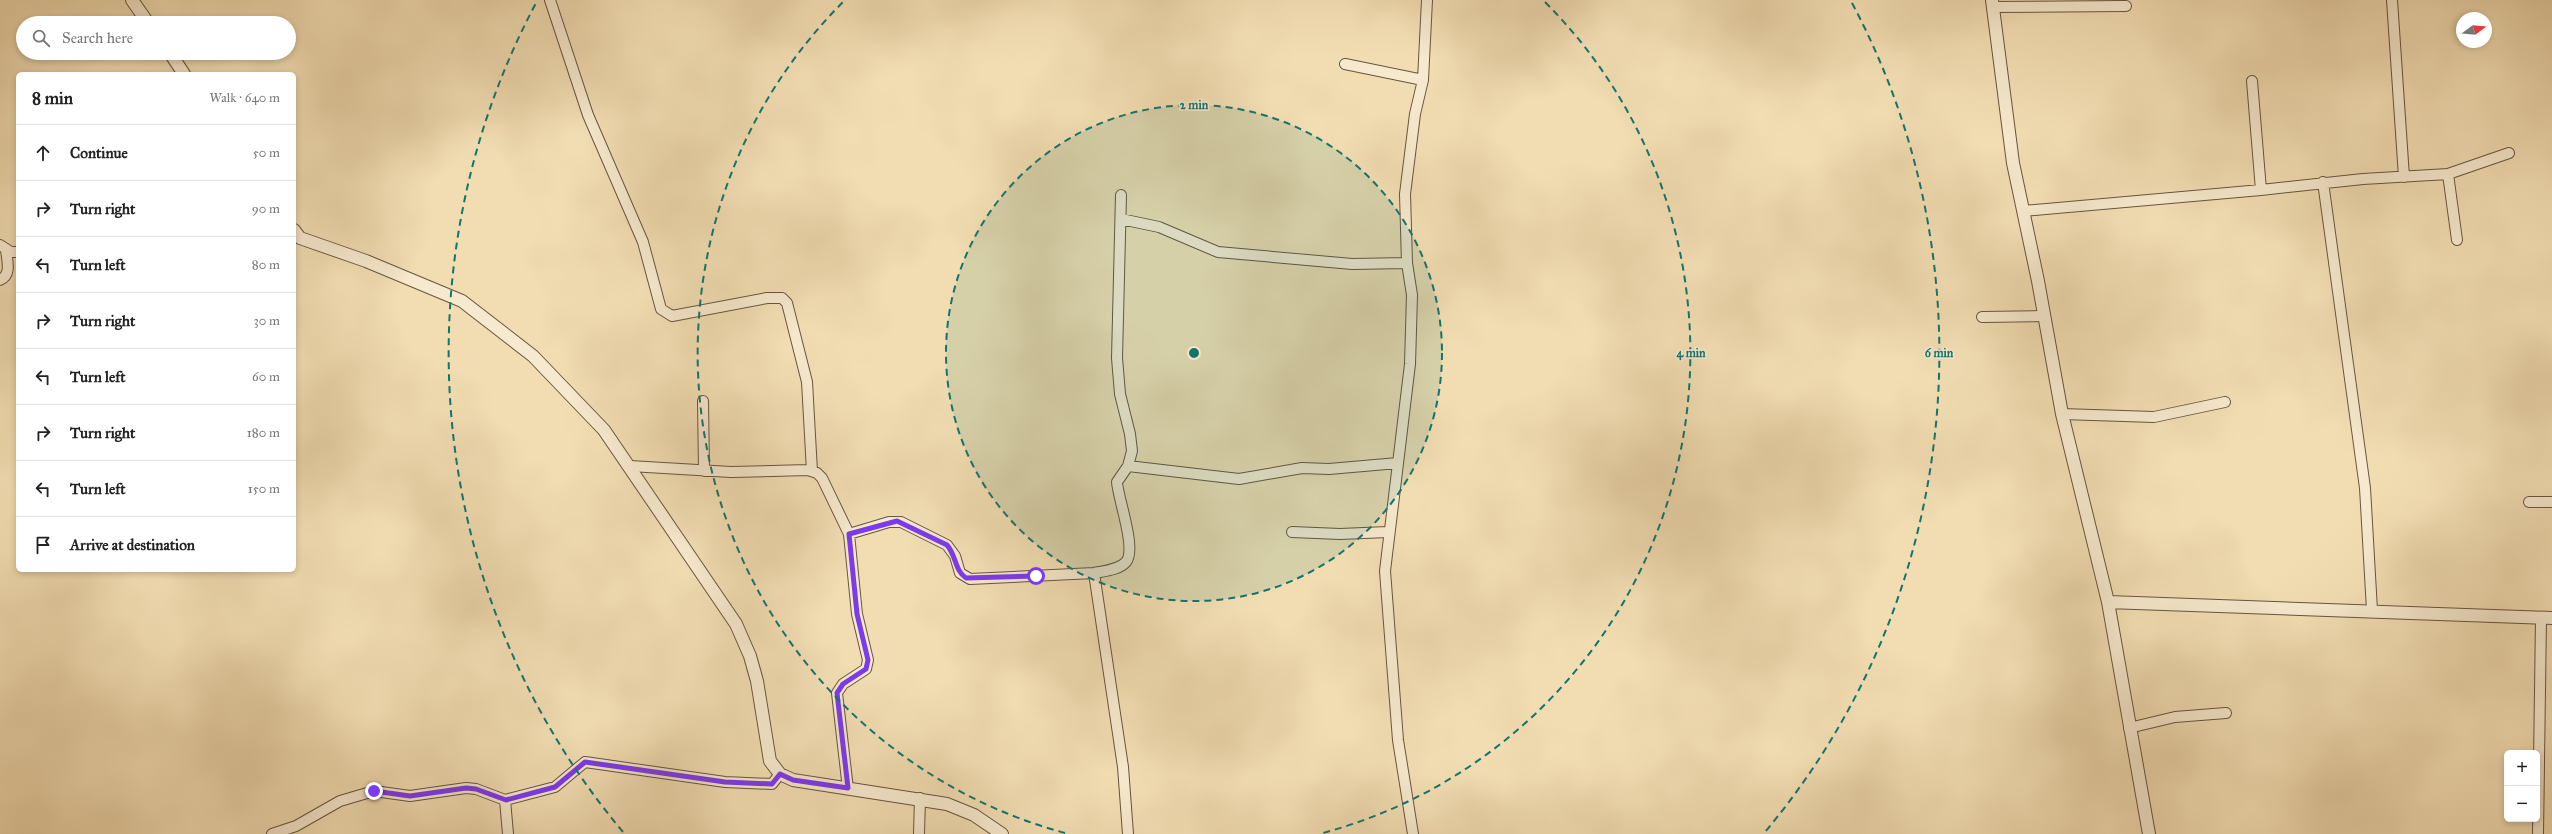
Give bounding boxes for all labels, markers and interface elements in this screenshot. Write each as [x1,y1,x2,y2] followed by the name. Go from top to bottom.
[2456,12,2492,48] north arrow
[16,16,296,60] search box
[30,27,52,49] icon: search
[62,29,133,47] text: Search here
[32,88,73,109] text: 8 min
[210,90,280,106] text: Walk · 640 m
[1180,98,1209,112] text: 2 min
[32,142,54,164] icon: ahead
[70,144,128,162] text: Continue
[253,145,280,161] text: 50 m
[32,198,54,220] icon: right
[70,200,135,218] text: Turn right
[252,201,280,217] text: 90 m
[32,254,54,276] icon: left
[70,256,126,274] text: Turn left
[252,257,280,273] text: 80 m
[32,310,54,332] icon: right
[70,312,135,330] text: Turn right
[254,313,280,329] text: 30 m
[1187,346,1201,360] centre of rings
[1676,346,1706,361] text: 4 min
[1925,346,1954,360] text: 6 min
[32,366,54,388] icon: left
[70,368,126,386] text: Turn left
[252,369,280,385] text: 60 m
[32,422,54,444] icon: right
[70,424,135,442] text: Turn right
[247,425,280,441] text: 180 m
[32,478,54,500] icon: left
[70,480,126,498] text: Turn left
[248,481,280,497] text: 150 m
[32,534,54,556] icon: arrive
[70,536,195,554] text: Arrive at destination
[1027,567,1045,585] route start
[2504,750,2540,822] map controls
[2504,750,2540,786] button: +
[365,782,383,800] route end
[2504,786,2540,822] button: −

